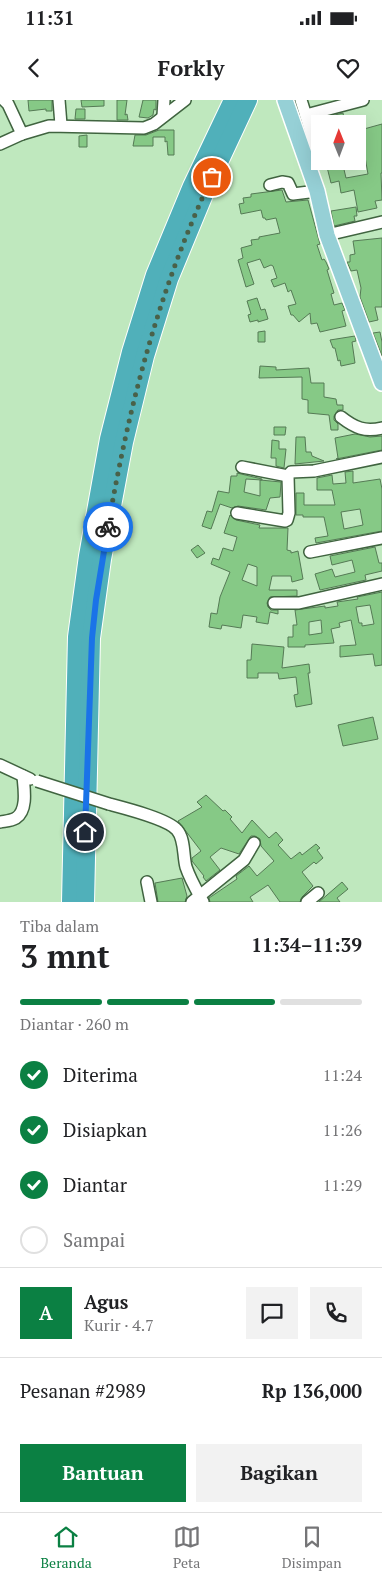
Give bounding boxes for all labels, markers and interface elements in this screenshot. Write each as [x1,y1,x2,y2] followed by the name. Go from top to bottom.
[25,5,74,30] text: 11:31
[158,53,224,82] text: Forkly
[20,54,48,82] icon: back
[334,54,362,82] icon: heart
[311,115,366,170] north arrow
[311,115,366,170] map controls
[191,156,233,198] pin
[198,163,226,191] icon: bag
[83,502,133,552] courier
[94,513,122,541] icon: bike
[64,811,106,853] pin
[71,818,99,846] icon: home
[20,915,99,937] text: Tiba dalam
[251,932,362,957] text: 11:34–11:39
[20,935,110,977] text: 3 mnt
[20,1013,129,1035] text: Diantar · 260 m
[20,1061,48,1089] icon: check
[63,1062,138,1087] text: Diterima
[323,1064,362,1086] text: 11:24
[20,1116,48,1144] icon: check
[63,1117,147,1142] text: Disiapkan
[323,1119,362,1141] text: 11:26
[20,1171,48,1199] icon: check
[63,1172,127,1197] text: Diantar
[323,1174,362,1196] text: 11:29
[63,1227,125,1252] text: Sampai
[246,1287,298,1339] button: chat
[310,1287,362,1339] button: phone
[84,1289,128,1314] text: Agus
[39,1300,53,1325] text: A
[84,1314,154,1336] text: Kurir · 4.7
[20,1378,146,1403] text: Pesanan #2989
[262,1378,362,1403] text: Rp 136,000
[20,1444,186,1502] button: Bantuan
[196,1444,362,1502] button: Bagikan
[40,1523,92,1572] tab: Beranda
[173,1523,201,1572] tab: Peta
[282,1523,341,1572] tab: Disimpan

